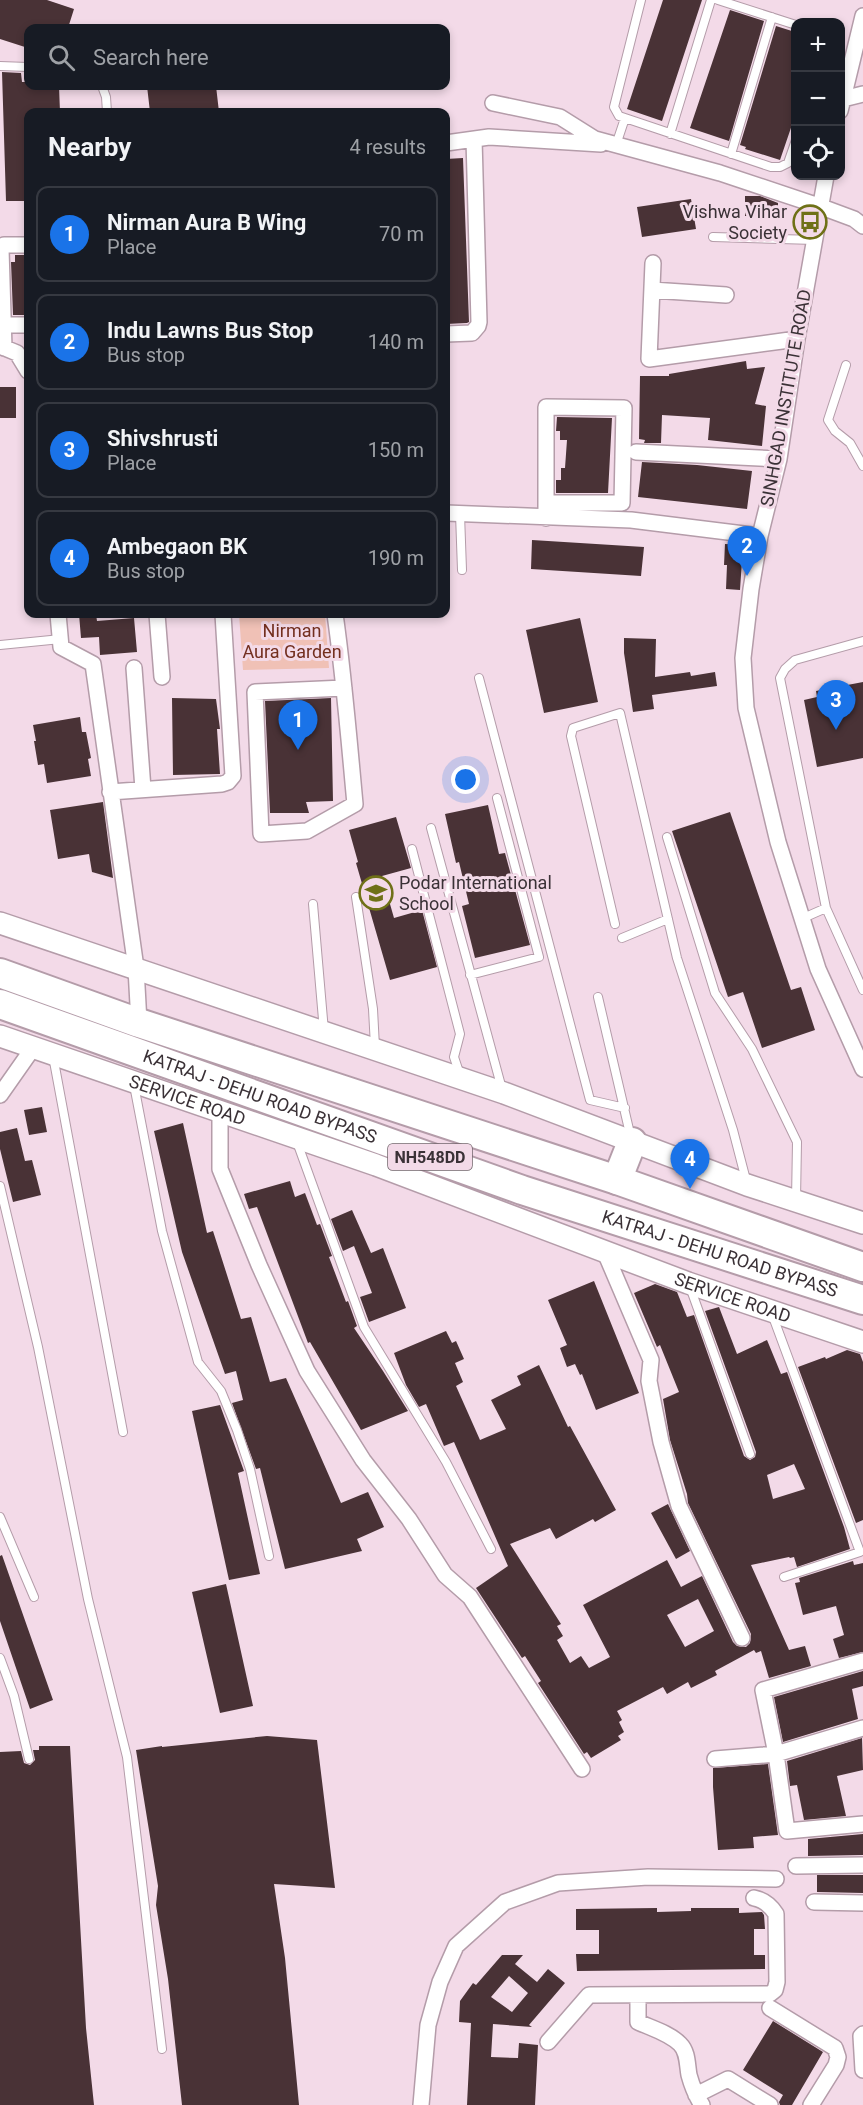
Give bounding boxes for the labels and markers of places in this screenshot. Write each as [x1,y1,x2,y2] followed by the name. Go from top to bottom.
[683,201,787,243] place label: Vishwa Vihar Society
[792,204,828,240] bus stop icon: Vishwa Vihar Society
[728,526,766,576] pin: 2
[816,680,856,730] pin: 3
[278,700,318,750] pin: 1
[399,872,552,914] place label: Podar International School
[358,875,394,911] school or university icon: Podar International School
[670,1140,710,1189] pin: 4

